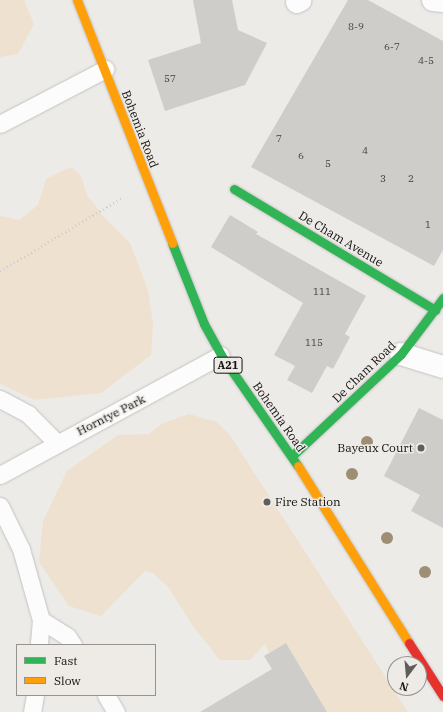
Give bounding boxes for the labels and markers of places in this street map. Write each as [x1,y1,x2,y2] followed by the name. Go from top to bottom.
[337,441,413,455] place label: Bayeux Court
[416,443,426,453] marker: Bayeux Court
[275,495,341,509] place label: Fire Station
[262,497,272,507] marker: Fire Station

